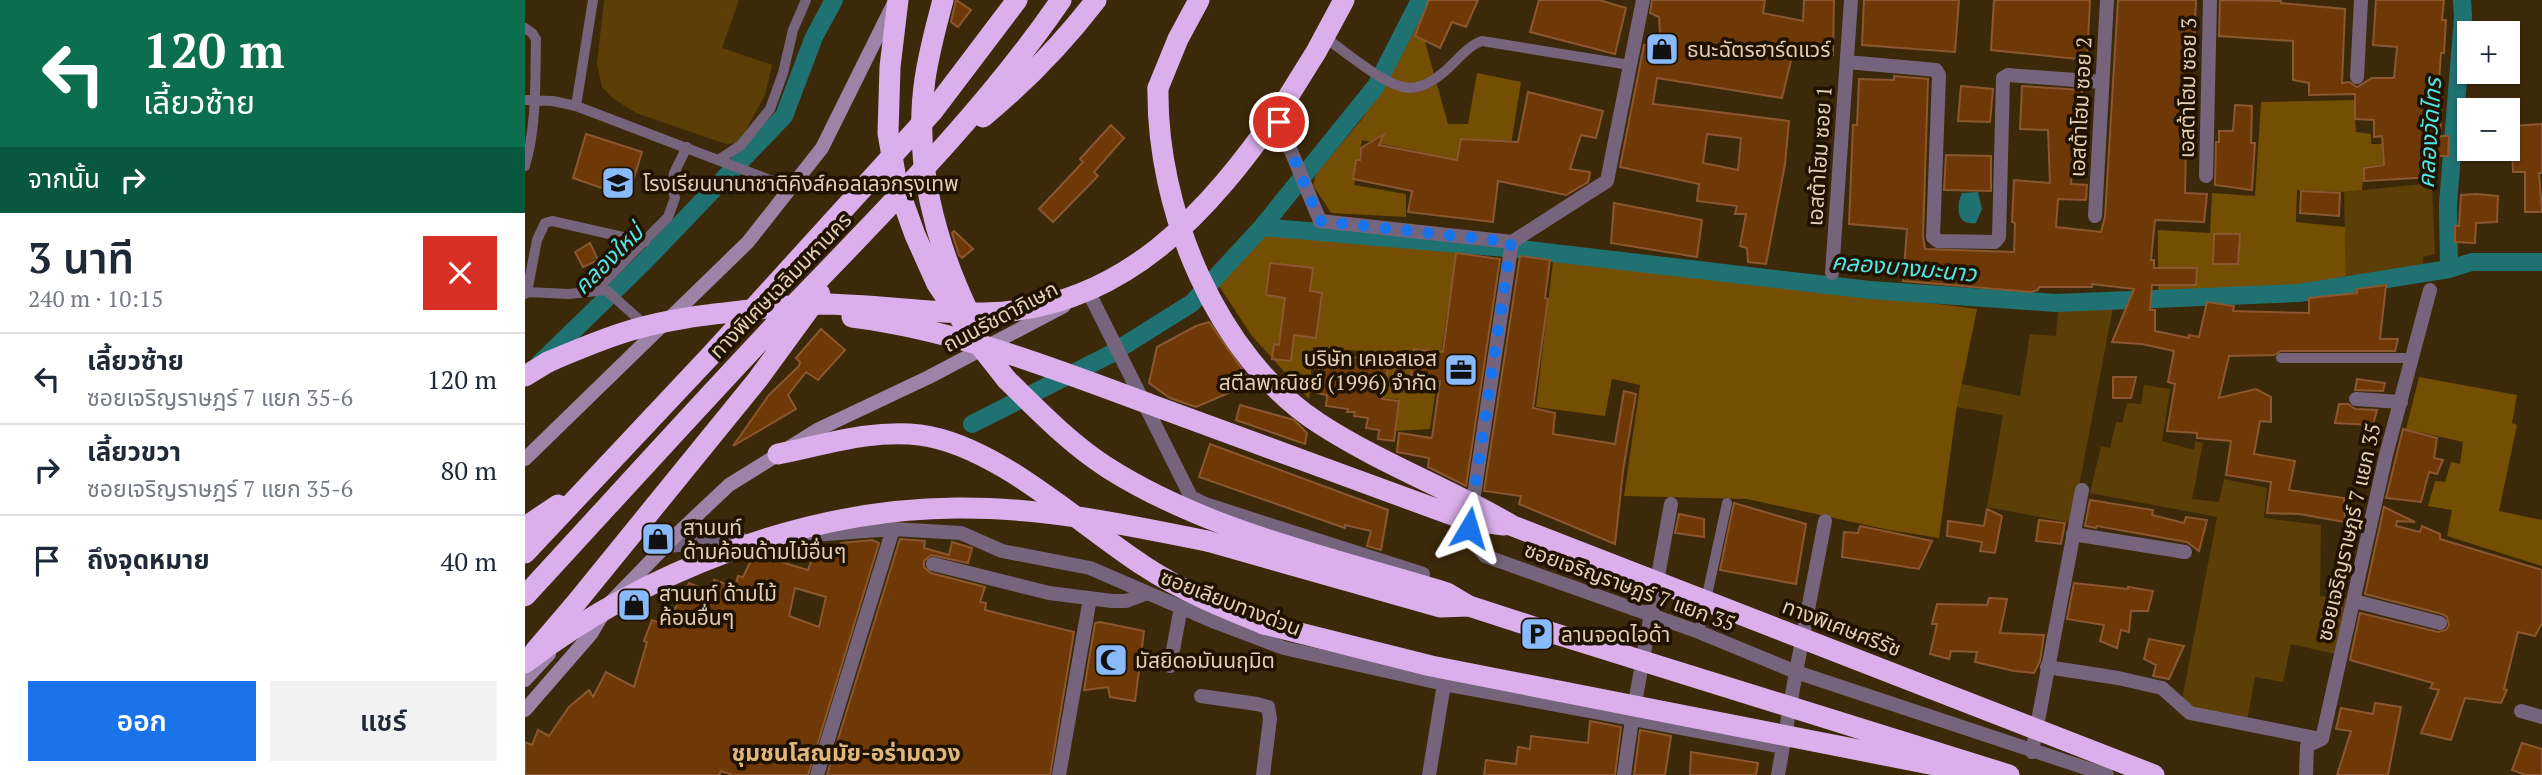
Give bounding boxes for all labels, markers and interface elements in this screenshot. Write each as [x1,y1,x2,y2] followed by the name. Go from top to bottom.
[143,17,285,82] text: 120 m
[2172,18,2202,158] street label: เอสต้าโฮม ซอย 3
[2457,21,2520,161] map controls
[2457,21,2520,84] button: +
[28,28,119,119] icon: left
[1643,30,1681,68] shop icon: ธนะฉัตรฮาร์ดแวร์
[1687,35,1831,63] place label: ธนะฉัตรฮาร์ดแวร์
[2062,36,2098,178] street label: เอสต้าโฮม ซอย 2
[2410,75,2448,189] water label: คลองวัดไทร
[143,81,255,123] text: เลี้ยวซ้าย
[1800,85,1838,227] street label: เอสต้าโฮม ซอย 1
[1249,92,1309,152] pin
[2457,98,2520,161] button: −
[1260,103,1298,141] icon: arrive
[28,161,100,195] text: จากนั้น
[114,161,152,199] icon: right
[599,164,637,202] school or university icon: โรงเรียนนานาชาติคิงส์คอลเลจกรุงเทพ
[643,169,959,197] place label: โรงเรียนนานาชาติคิงส์คอลเลจกรุงเทพ
[703,206,857,364] street label: ทางพิเศษเฉลิมมหานคร
[566,215,652,301] water label: คลองใหม่
[28,229,134,285] text: 3 นาที
[423,236,497,310] button: close
[1830,245,1978,289] water label: คลองบางมะนาว
[938,274,1062,358] street label: ถนนรัชดาภิเษก
[28,283,163,314] text: 240 m · 10:15
[87,343,184,377] text: เลี้ยวซ้าย
[1219,344,1437,396] place label: บริษัท เคเอสเอส สตีลพาณิชย์ (1996) จำกัด
[1442,351,1480,389] office icon: บริษัท เคเอสเอส สตีลพาณิชย์ (1996) จำกัด
[28,360,66,398] icon: left
[427,362,497,396] text: 120 m
[87,382,353,413] text: ซอยเจริญราษฎร์ 7 แยก 35-6
[2309,420,2387,644] street label: ซอยเจริญราษฎร์ 7 แยก 35
[87,434,181,468] text: เลี้ยวขวา
[28,451,66,489] icon: right
[441,453,497,487] text: 80 m
[87,473,353,504] text: ซอยเจริญราษฎร์ 7 แยก 35-6
[1432,491,1506,565] position arrow
[683,513,846,565] place label: สานนท์ ด้ามค้อนด้ามไม้อื่นๆ
[639,520,677,558] shop icon: สานนท์ ด้ามค้อนด้ามไม้อื่นๆ
[1521,535,1739,637] street label: ซอยเจริญราษฎร์ 7 แยก 35
[28,542,66,580] icon: arrive
[87,542,210,576] text: ถึงจุดหมาย
[441,544,497,578] text: 40 m
[1157,562,1305,642] street label: ซอยเลียบทางด่วน
[659,579,777,631] place label: สานนท์ ด้ามไม้ ค้อนอื่นๆ
[615,586,653,624] shop icon: สานนท์ ด้ามไม้ ค้อนอื่นๆ
[1779,592,1905,662] street label: ทางพิเศษศรีรัช
[1518,615,1556,653] parking icon: ลานจอดไอด้า
[1561,620,1670,648] place label: ลานจอดไอด้า
[1092,641,1130,679] mosque icon: มัสยิดอมันนฤมิต
[1135,646,1275,674] place label: มัสยิดอมันนฤมิต
[28,681,256,761] button: ออก
[270,681,497,761] button: แชร์
[731,737,961,768] district label: ชุมชนโสณมัย-อร่ามดวง

